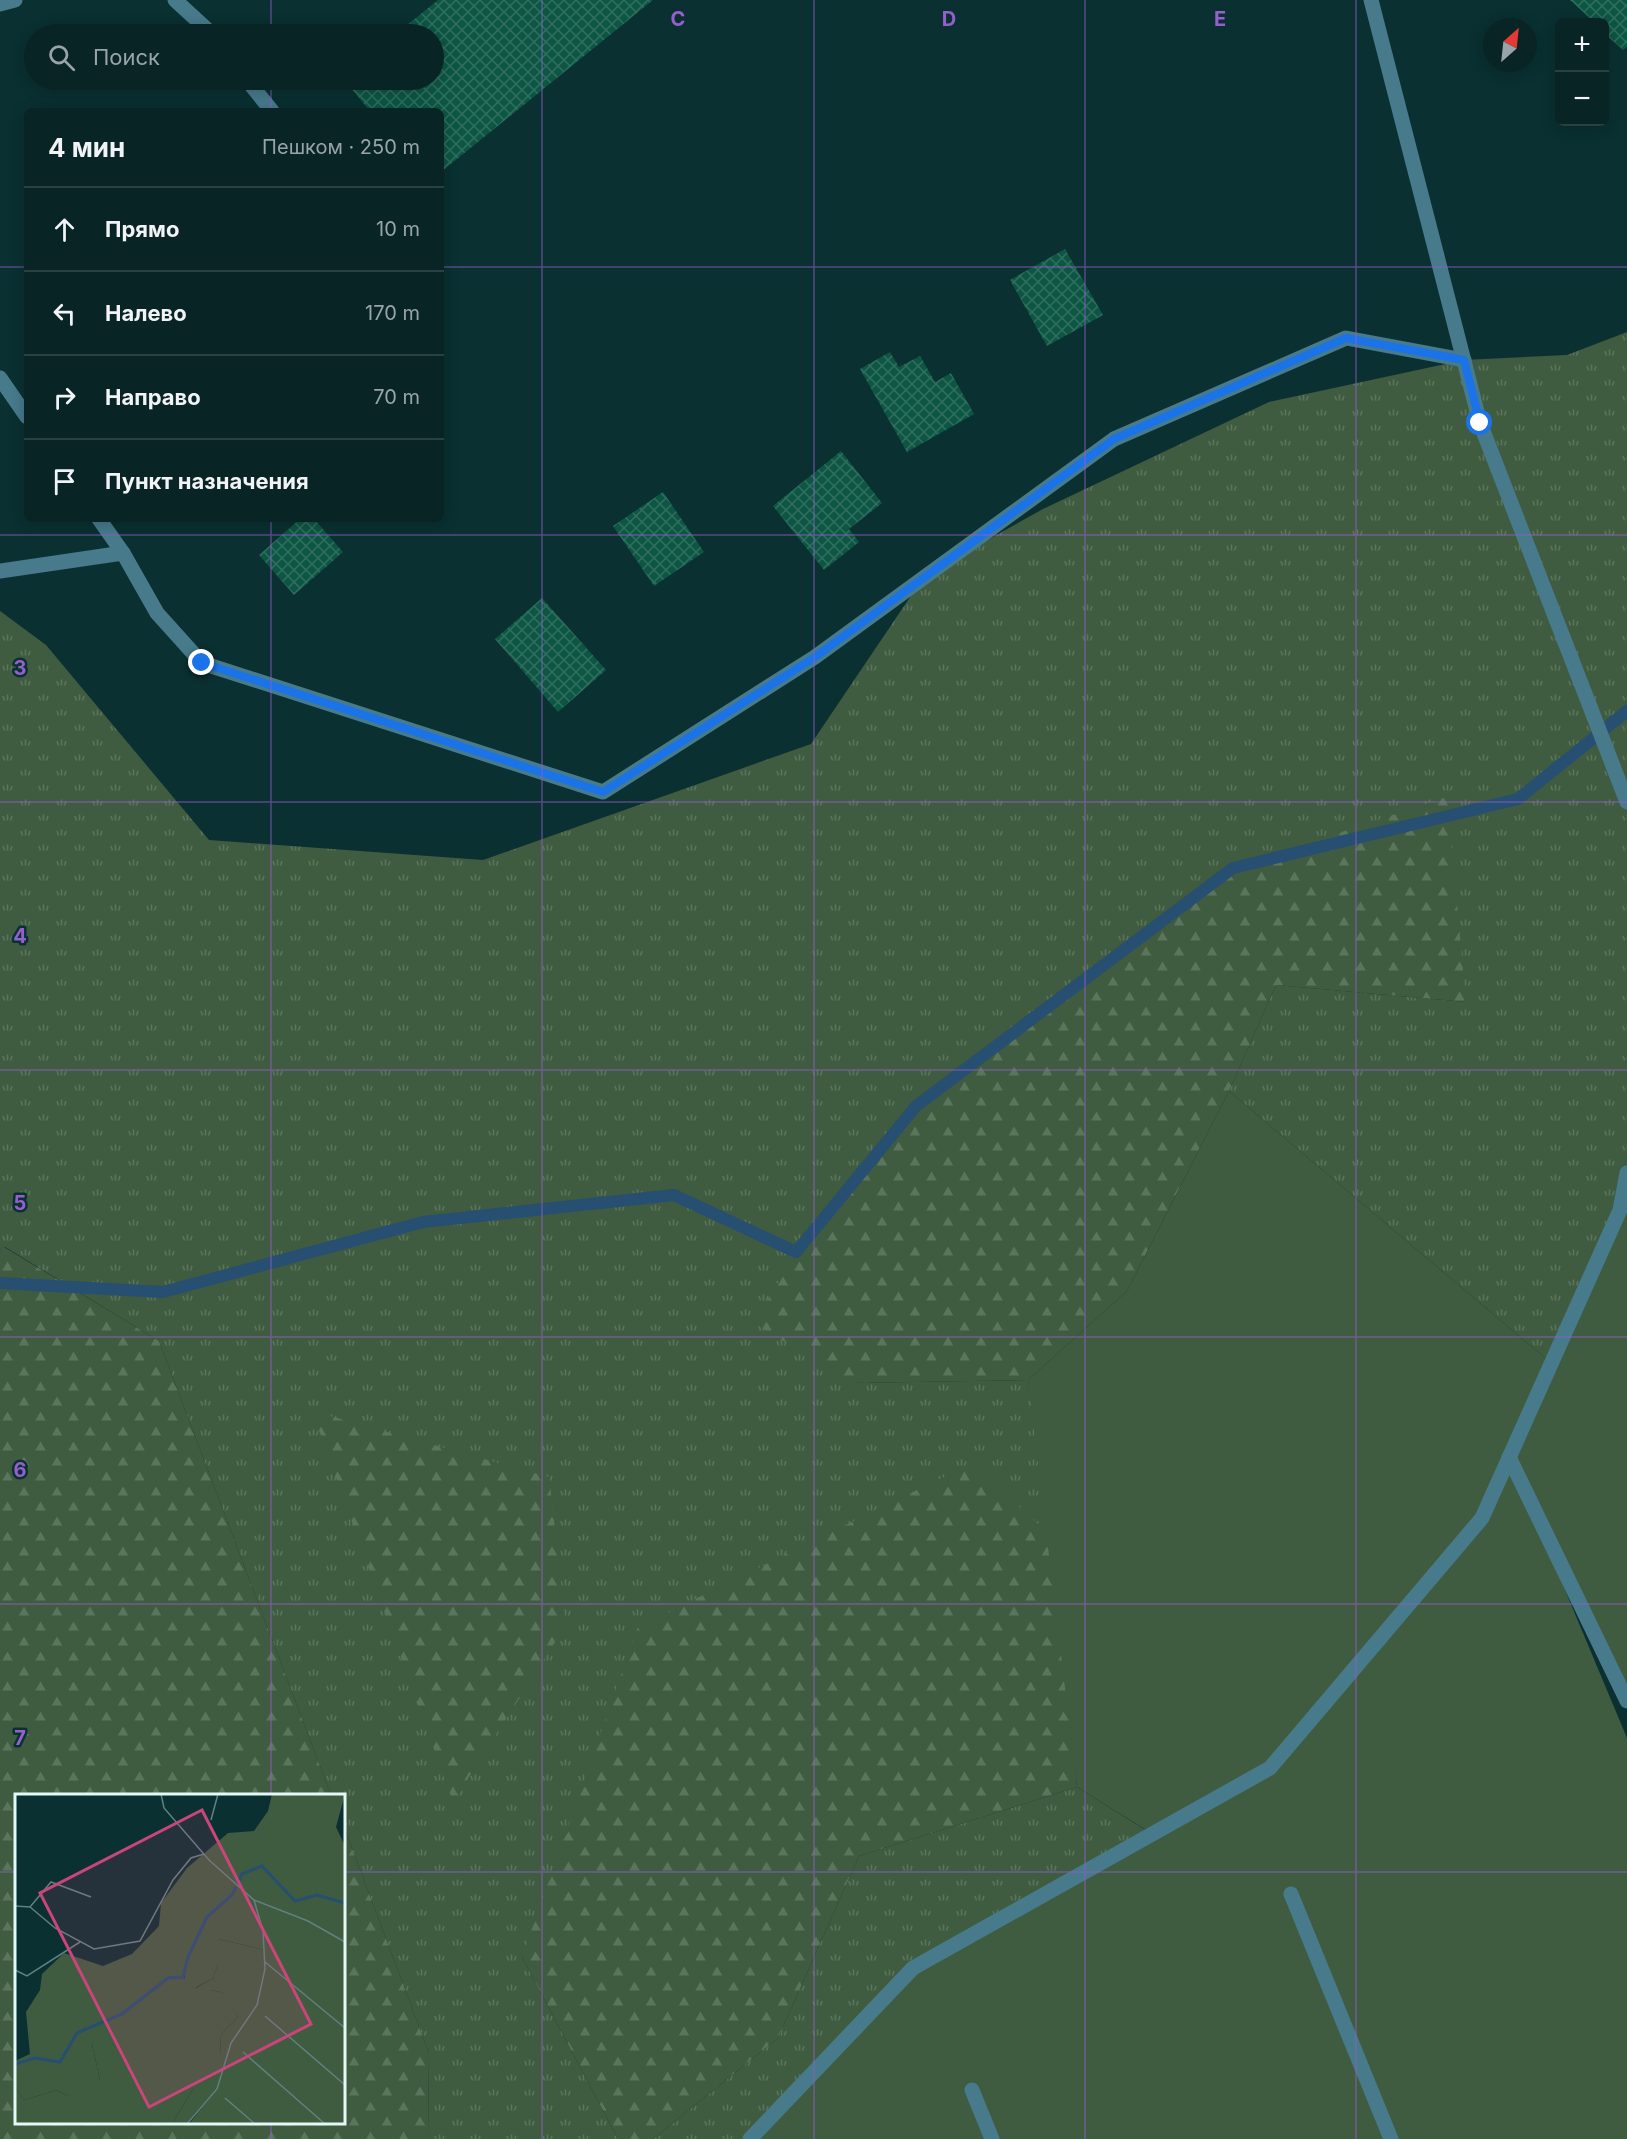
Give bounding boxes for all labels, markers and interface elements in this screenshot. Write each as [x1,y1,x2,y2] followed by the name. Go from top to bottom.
[671,7,685,31] text: C
[942,7,956,31] text: D
[1214,7,1226,31] text: E
[1483,18,1537,72] north arrow
[1555,18,1609,126] map controls
[1555,18,1609,72] button: +
[24,24,444,90] search box
[45,41,78,74] icon: search
[93,44,160,70] text: Поиск
[1555,72,1609,126] button: −
[48,132,125,163] text: 4 мин
[262,135,420,159] text: Пешком · 250 m
[48,213,81,246] icon: ahead
[105,216,179,242] text: Прямо
[376,217,420,241] text: 10 m
[48,297,81,330] icon: left
[105,300,187,326] text: Налево
[365,301,420,325] text: 170 m
[48,381,81,414] icon: right
[105,384,201,410] text: Направо
[373,385,420,409] text: 70 m
[1466,409,1492,435] route start
[48,465,81,498] icon: arrive
[105,468,309,494] text: Пункт назначения
[188,649,214,675] route end
[14,656,26,680] text: 3
[13,924,27,948] text: 4
[14,1191,26,1215] text: 5
[14,1458,27,1482] text: 6
[14,1726,26,1750] text: 7
[15,1794,345,2124] inset map

